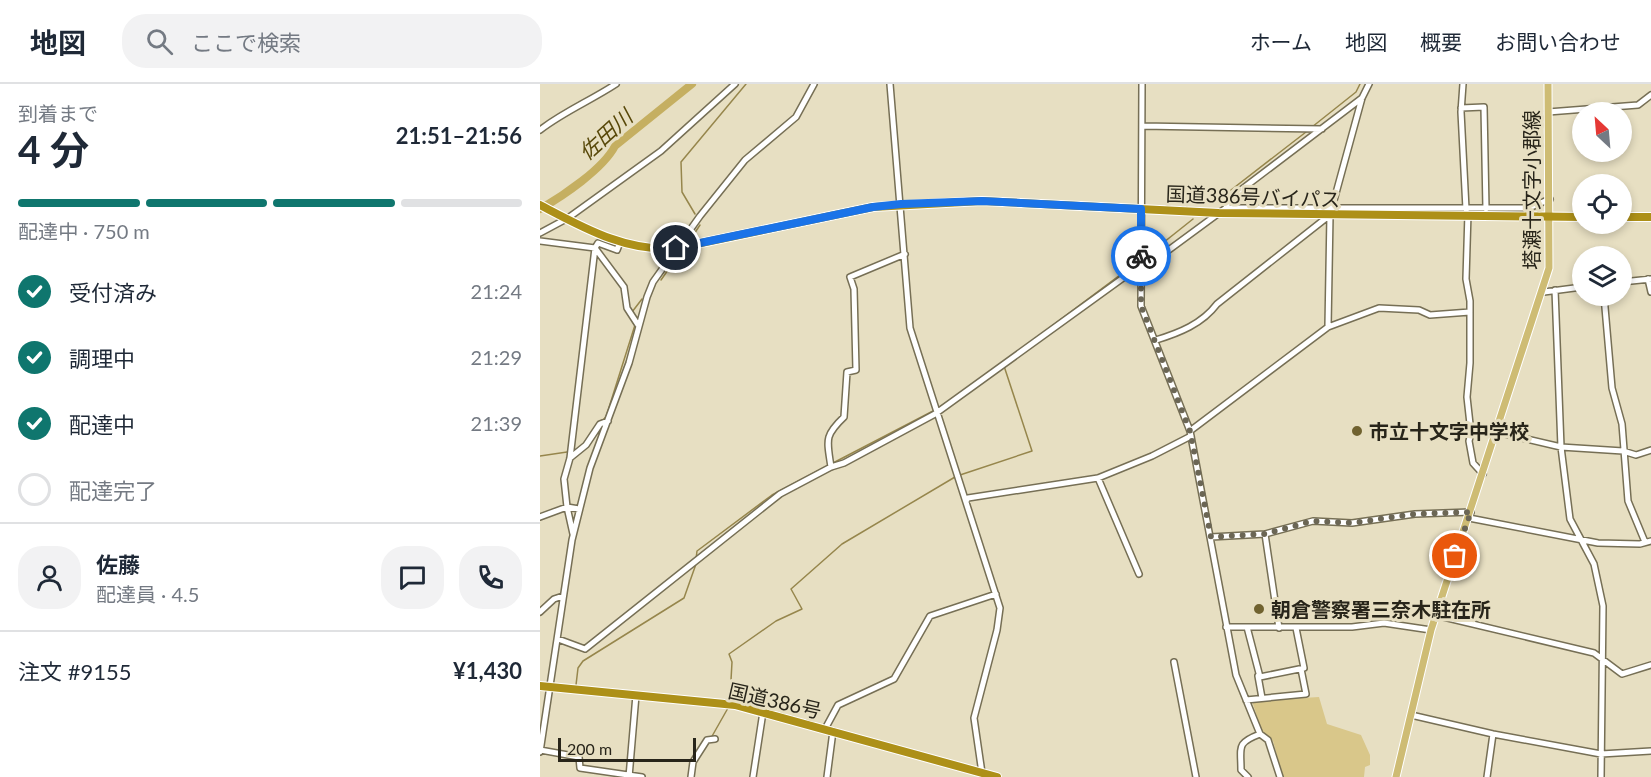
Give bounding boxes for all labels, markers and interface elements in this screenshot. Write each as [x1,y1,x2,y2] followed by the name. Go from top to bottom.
[122,14,542,68] search box
[30,25,86,59] text: 地図
[143,25,176,58] icon: search
[191,29,301,56] text: ここで検索
[1250,29,1312,54] text: ホーム
[1345,29,1387,54] text: 地図
[1420,29,1462,54] text: 概要
[1495,29,1621,54] text: お問い合わせ
[18,101,98,125] text: 到着まで
[573,102,638,164] water label: 佐田川
[1572,102,1632,162] north arrow
[1572,102,1632,306] map controls
[1519,110,1543,270] street label: 塔瀬十文字小郡線
[396,122,522,149] text: 21:51–21:56
[18,126,89,172] text: 4 分
[1572,174,1632,234] button: locate
[1165,181,1341,211] street label: 国道386号バイパス
[18,219,150,243] text: 配達中 · 750 m
[650,222,701,273] pin
[1111,226,1171,286] courier
[659,231,692,264] icon: home
[1125,240,1158,273] icon: bike
[1572,246,1632,306] button: layers
[18,275,51,308] icon: check
[69,279,157,306] text: 受付済み
[471,279,522,303] text: 21:24
[18,341,51,374] icon: check
[69,345,135,372] text: 調理中
[471,345,522,369] text: 21:29
[18,407,51,440] icon: check
[69,411,135,438] text: 配達中
[471,411,522,435] text: 21:39
[1369,419,1529,443] place label: 市立十文字中学校
[1350,424,1364,438] marker: 市立十文字中学校
[69,477,157,504] text: 配達完了
[1429,530,1480,581] pin
[1438,539,1471,572] icon: bag
[18,546,81,609] button: person
[381,546,444,609] button: chat
[459,546,522,609] button: phone
[96,551,140,578] text: 佐藤
[96,582,199,606] text: 配達員 · 4.5
[1271,597,1491,621] place label: 朝倉警察署三奈木駐在所
[1252,602,1266,616] marker: 朝倉警察署三奈木駐在所
[453,657,522,684] text: ¥1,430
[18,658,131,685] text: 注文 #9155
[726,678,824,722] street label: 国道386号
[558,735,696,762] scale bar
[567,739,612,758] text: 200 m

